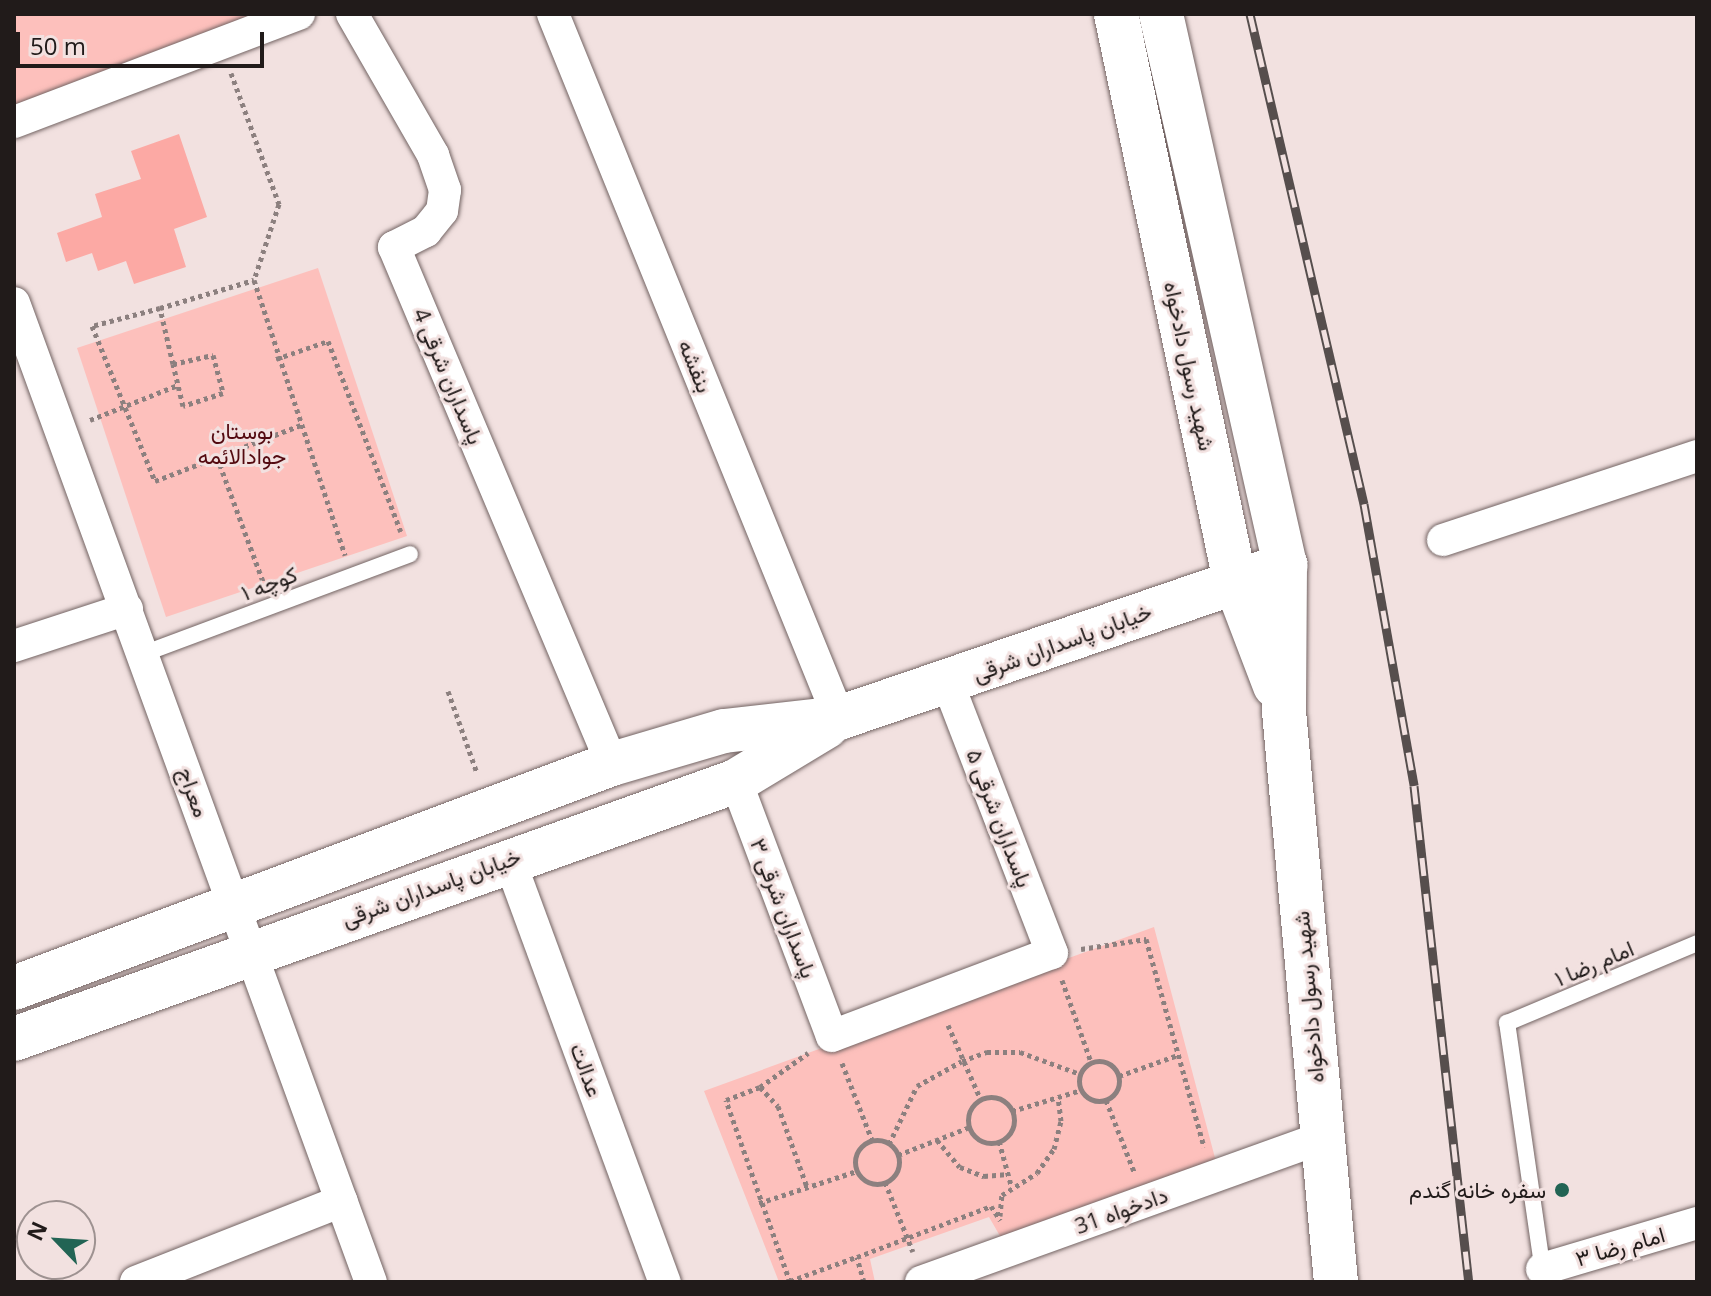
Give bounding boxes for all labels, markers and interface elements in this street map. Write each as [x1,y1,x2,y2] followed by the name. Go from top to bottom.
[20,16,268,66] scale bar
[30,29,86,62] text: 50 m
[1159,279,1221,453] street label: شهید رسول دادخواه
[408,304,490,448] street label: پاسداران شرقی 4
[673,336,719,396] street label: بنفشه
[198,417,286,468] park label: بوستان جوادالائمه
[237,560,301,606] street label: کوچه ۱
[969,597,1155,687] street label: خیابان پاسداران شرقی
[962,745,1038,891] street label: پاسداران شرقی ۵
[173,763,215,821] street label: معراج
[745,834,823,982] street label: پاسداران شرقی ۳
[338,842,524,932] street label: خیابان پاسداران شرقی
[1287,910,1329,1084] street label: شهید رسول دادخواه
[1550,935,1638,991] street label: امام رضا ۱
[565,1040,609,1100] street label: عدالت
[1409,1177,1546,1203] place label: سفره خانه گندم
[1071,1181,1171,1239] street label: دادخواه 31
[1553,1181,1571,1199] marker: سفره خانه گندم
[16,1200,96,1280] north arrow
[19,1216,53,1245] text: N
[1572,1221,1668,1271] street label: امام رضا ۳

